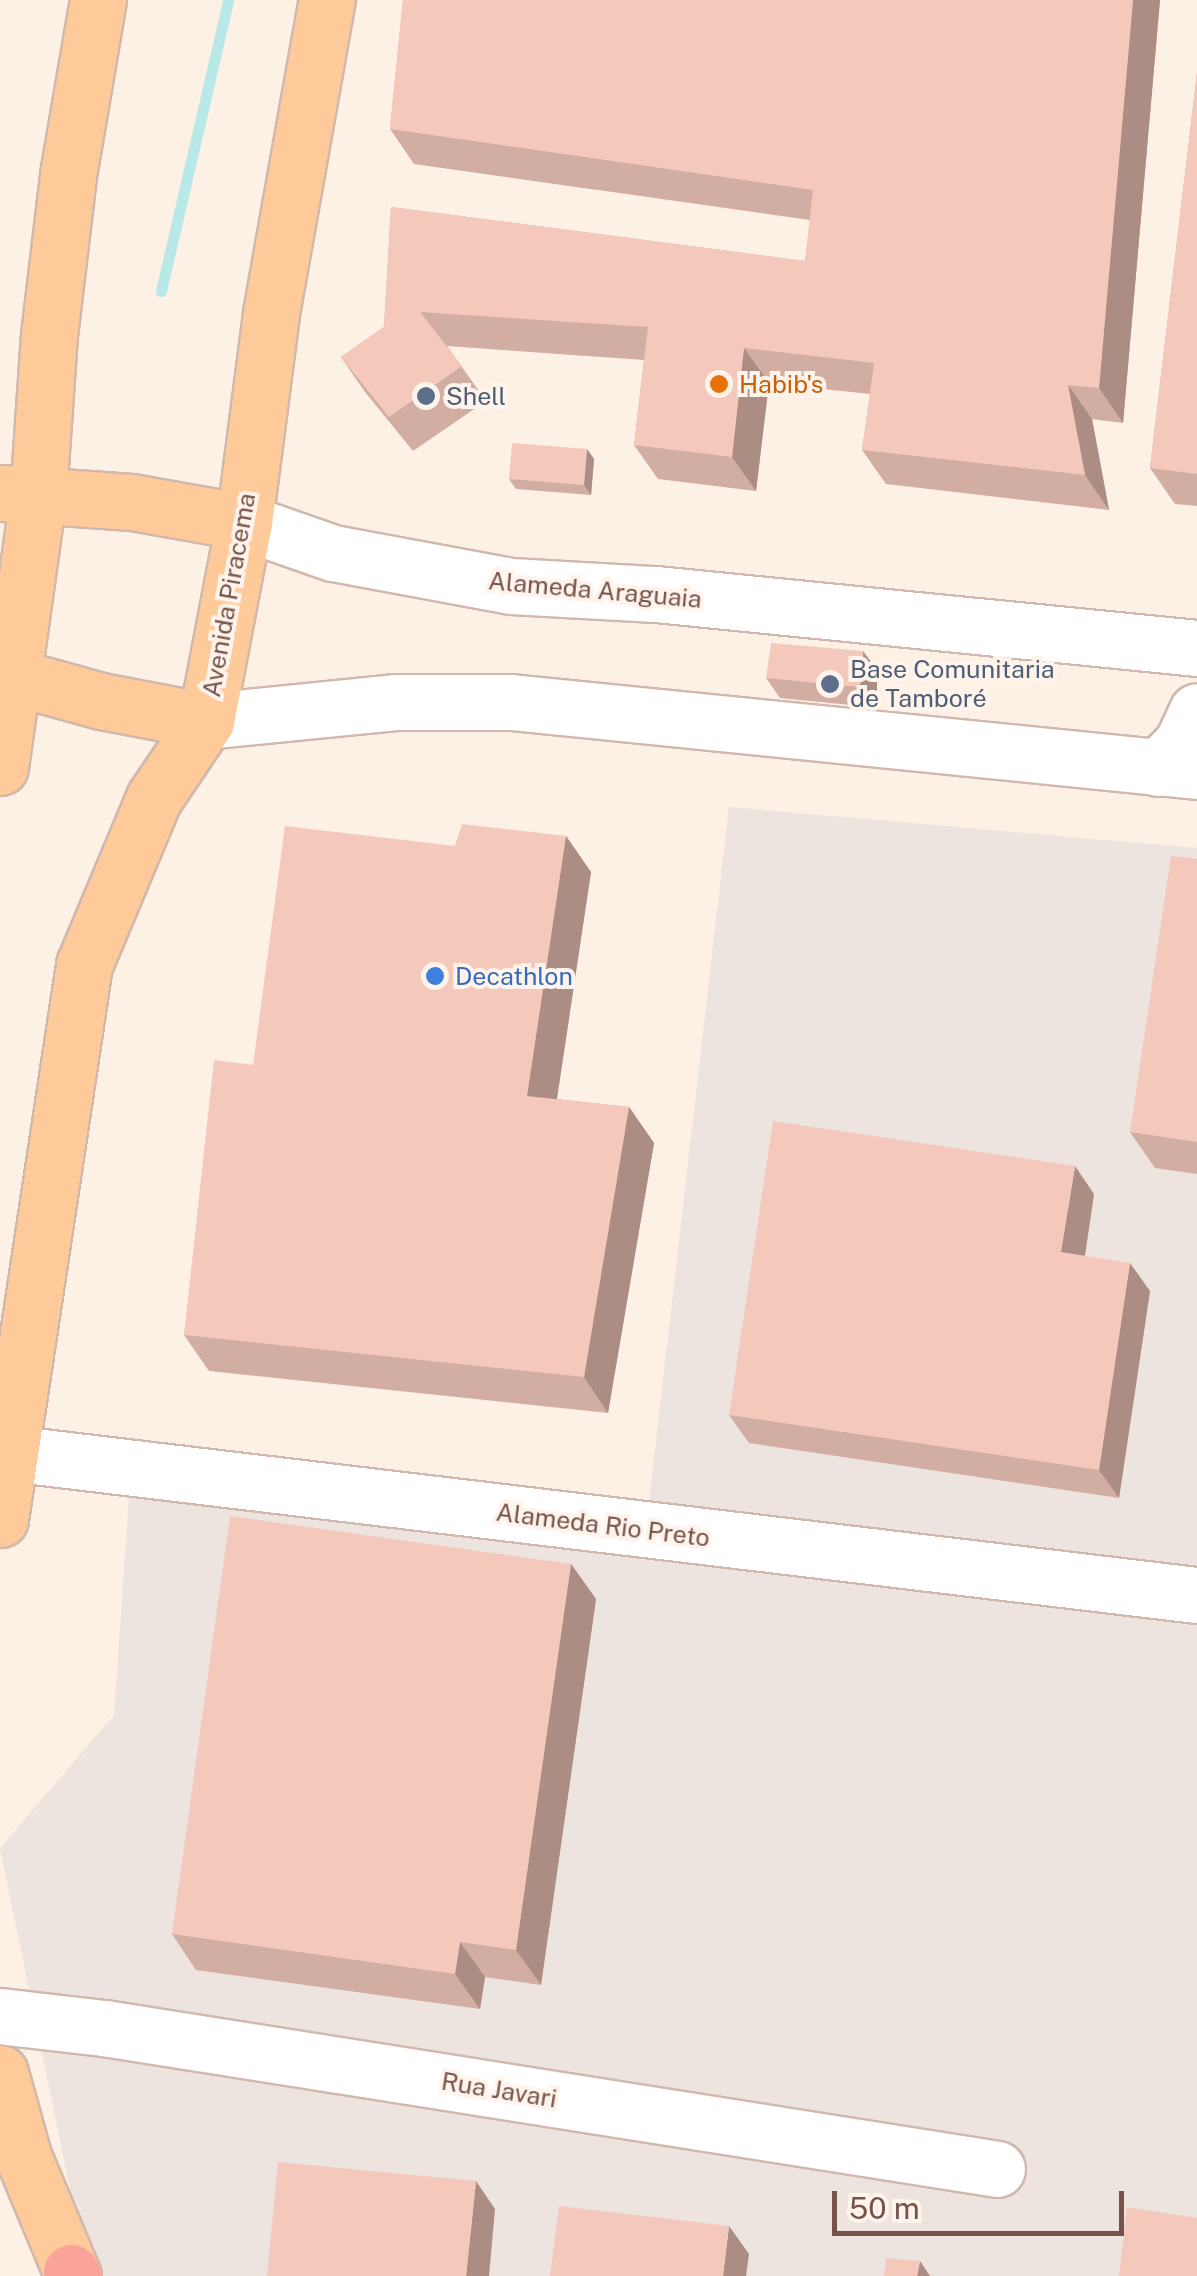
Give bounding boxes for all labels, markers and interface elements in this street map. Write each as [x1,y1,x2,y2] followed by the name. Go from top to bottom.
[739,369,823,399] place label: Habib's
[708,373,730,395] marker: Habib's
[446,381,506,411] place label: Shell
[415,385,437,407] marker: Shell
[196,491,262,699] street label: Avenida Piracema
[487,566,703,614] street label: Alameda Araguaia
[850,655,1055,714] place label: Base Comunitaria de Tamboré
[819,673,841,695] marker: Base Comunitaria de Tamboré
[455,961,573,991] place label: Decathlon
[424,965,446,987] marker: Decathlon
[494,1497,712,1553] street label: Alameda Rio Preto
[439,2066,559,2114] street label: Rua Javari
[837,2171,1130,2233] scale bar
[849,2190,920,2226] text: 50 m

